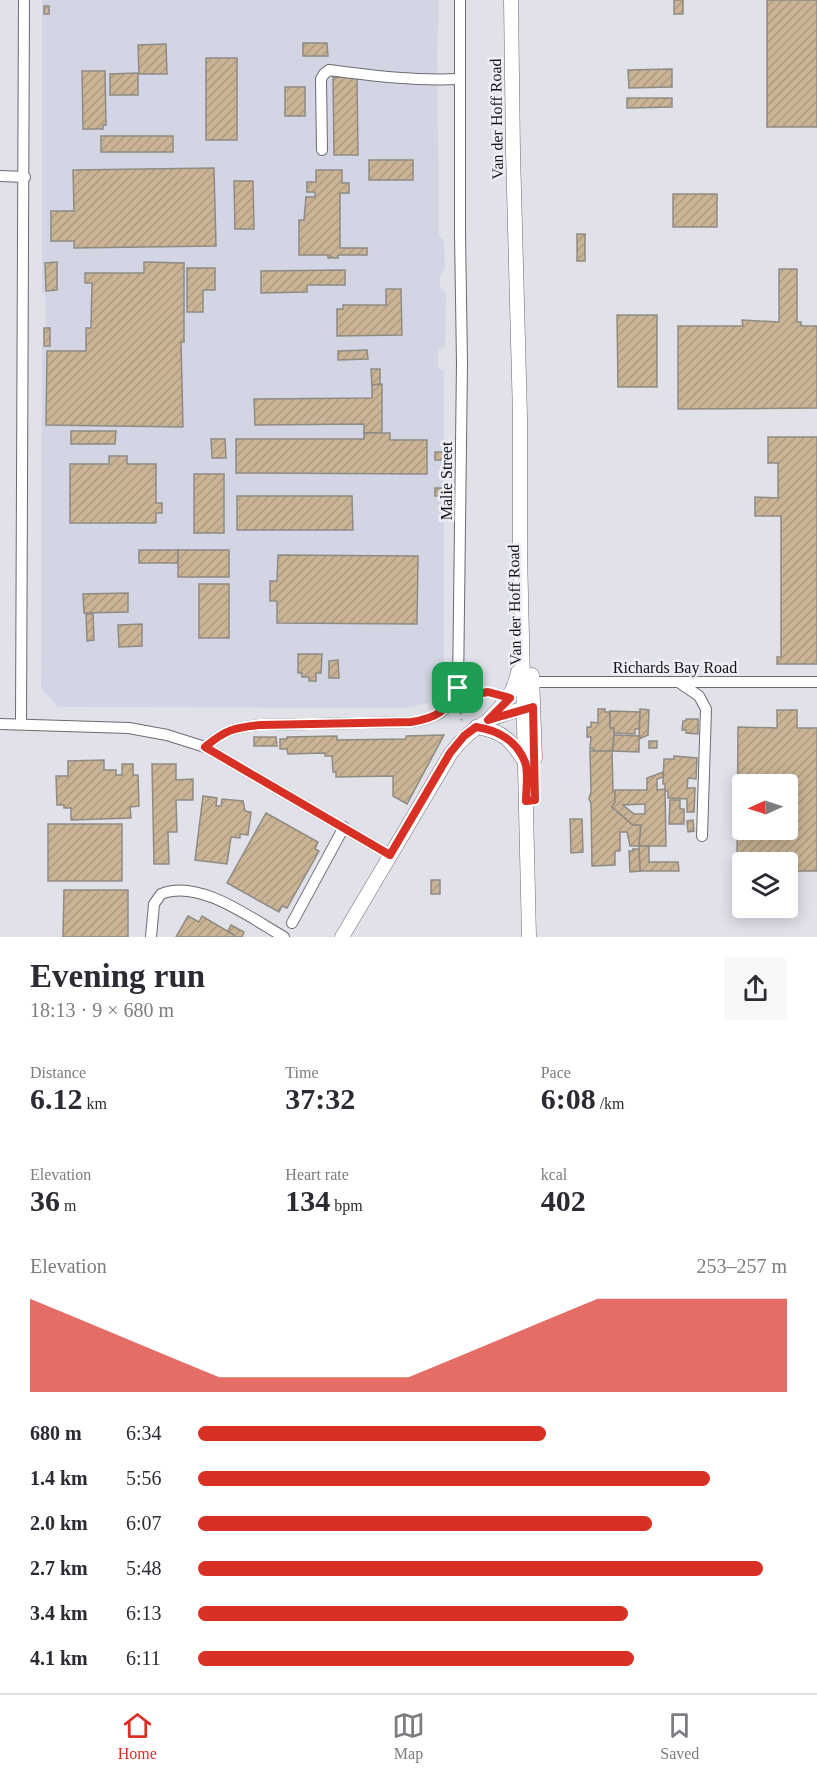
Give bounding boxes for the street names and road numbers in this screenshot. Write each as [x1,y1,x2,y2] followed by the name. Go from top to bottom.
[487,58,506,180] street label: Van der Hoff Road
[438,441,455,520] street label: Malie Street
[505,544,524,666] street label: Van der Hoff Road
[613,659,737,677] street label: Richards Bay Road

